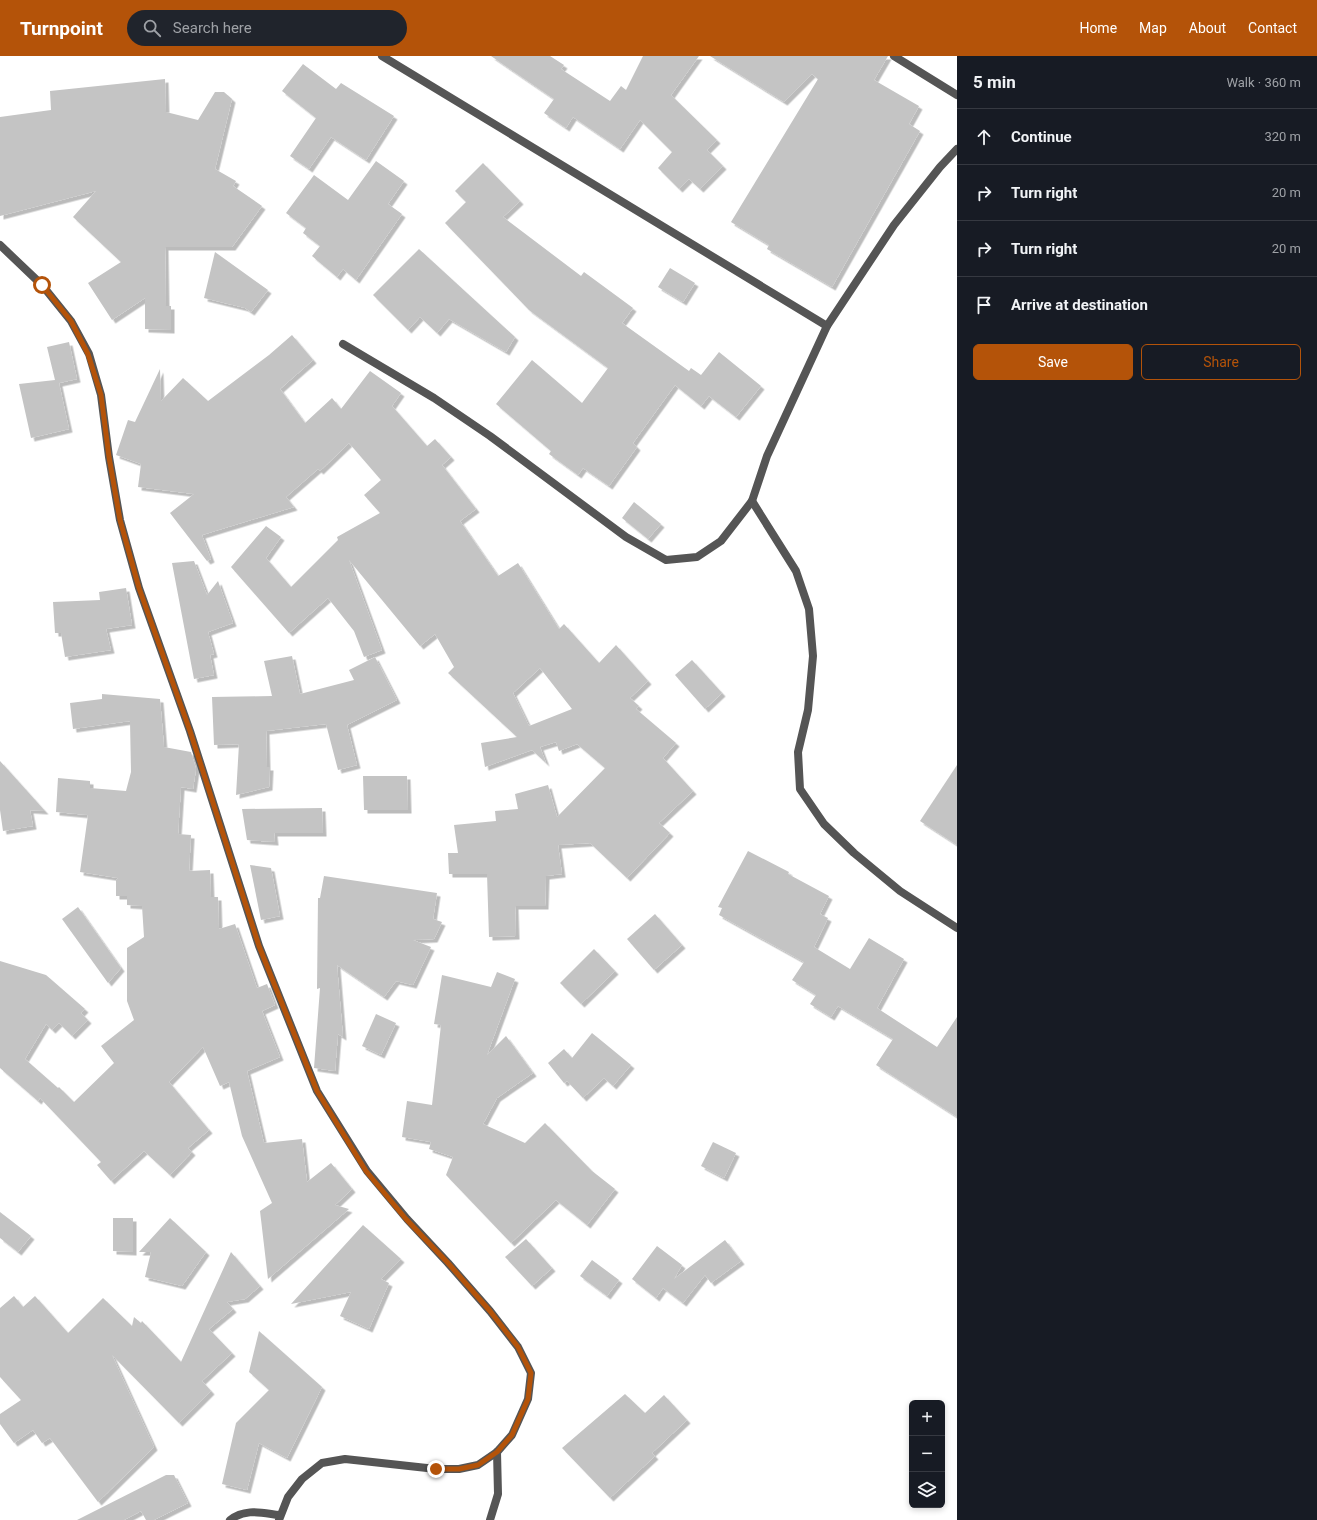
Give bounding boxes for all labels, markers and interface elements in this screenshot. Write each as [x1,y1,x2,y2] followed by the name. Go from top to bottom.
[127,10,407,46] search box
[20,17,103,40] text: Turnpoint
[141,17,163,39] icon: search
[173,19,252,37] text: Search here
[1079,20,1117,36] text: Home
[1139,20,1167,36] text: Map
[1189,20,1226,36] text: About
[1248,20,1297,36] text: Contact
[973,72,1016,92] text: 5 min
[1226,75,1301,90] text: Walk · 360 m
[973,126,995,148] icon: ahead
[1011,128,1072,146] text: Continue
[1264,129,1301,144] text: 320 m
[973,182,995,204] icon: right
[1011,184,1077,202] text: Turn right
[1272,185,1301,200] text: 20 m
[973,238,995,260] icon: right
[1011,240,1077,258] text: Turn right
[1272,241,1301,256] text: 20 m
[33,276,51,294] route start
[973,294,995,316] icon: arrive
[1011,296,1148,314] text: Arrive at destination
[973,344,1133,380] button: Save
[1141,344,1301,380] button: Share
[909,1400,945,1508] map controls
[909,1400,945,1436] button: +
[909,1436,945,1472] button: −
[427,1460,445,1478] route end
[909,1472,945,1508] button: layers

